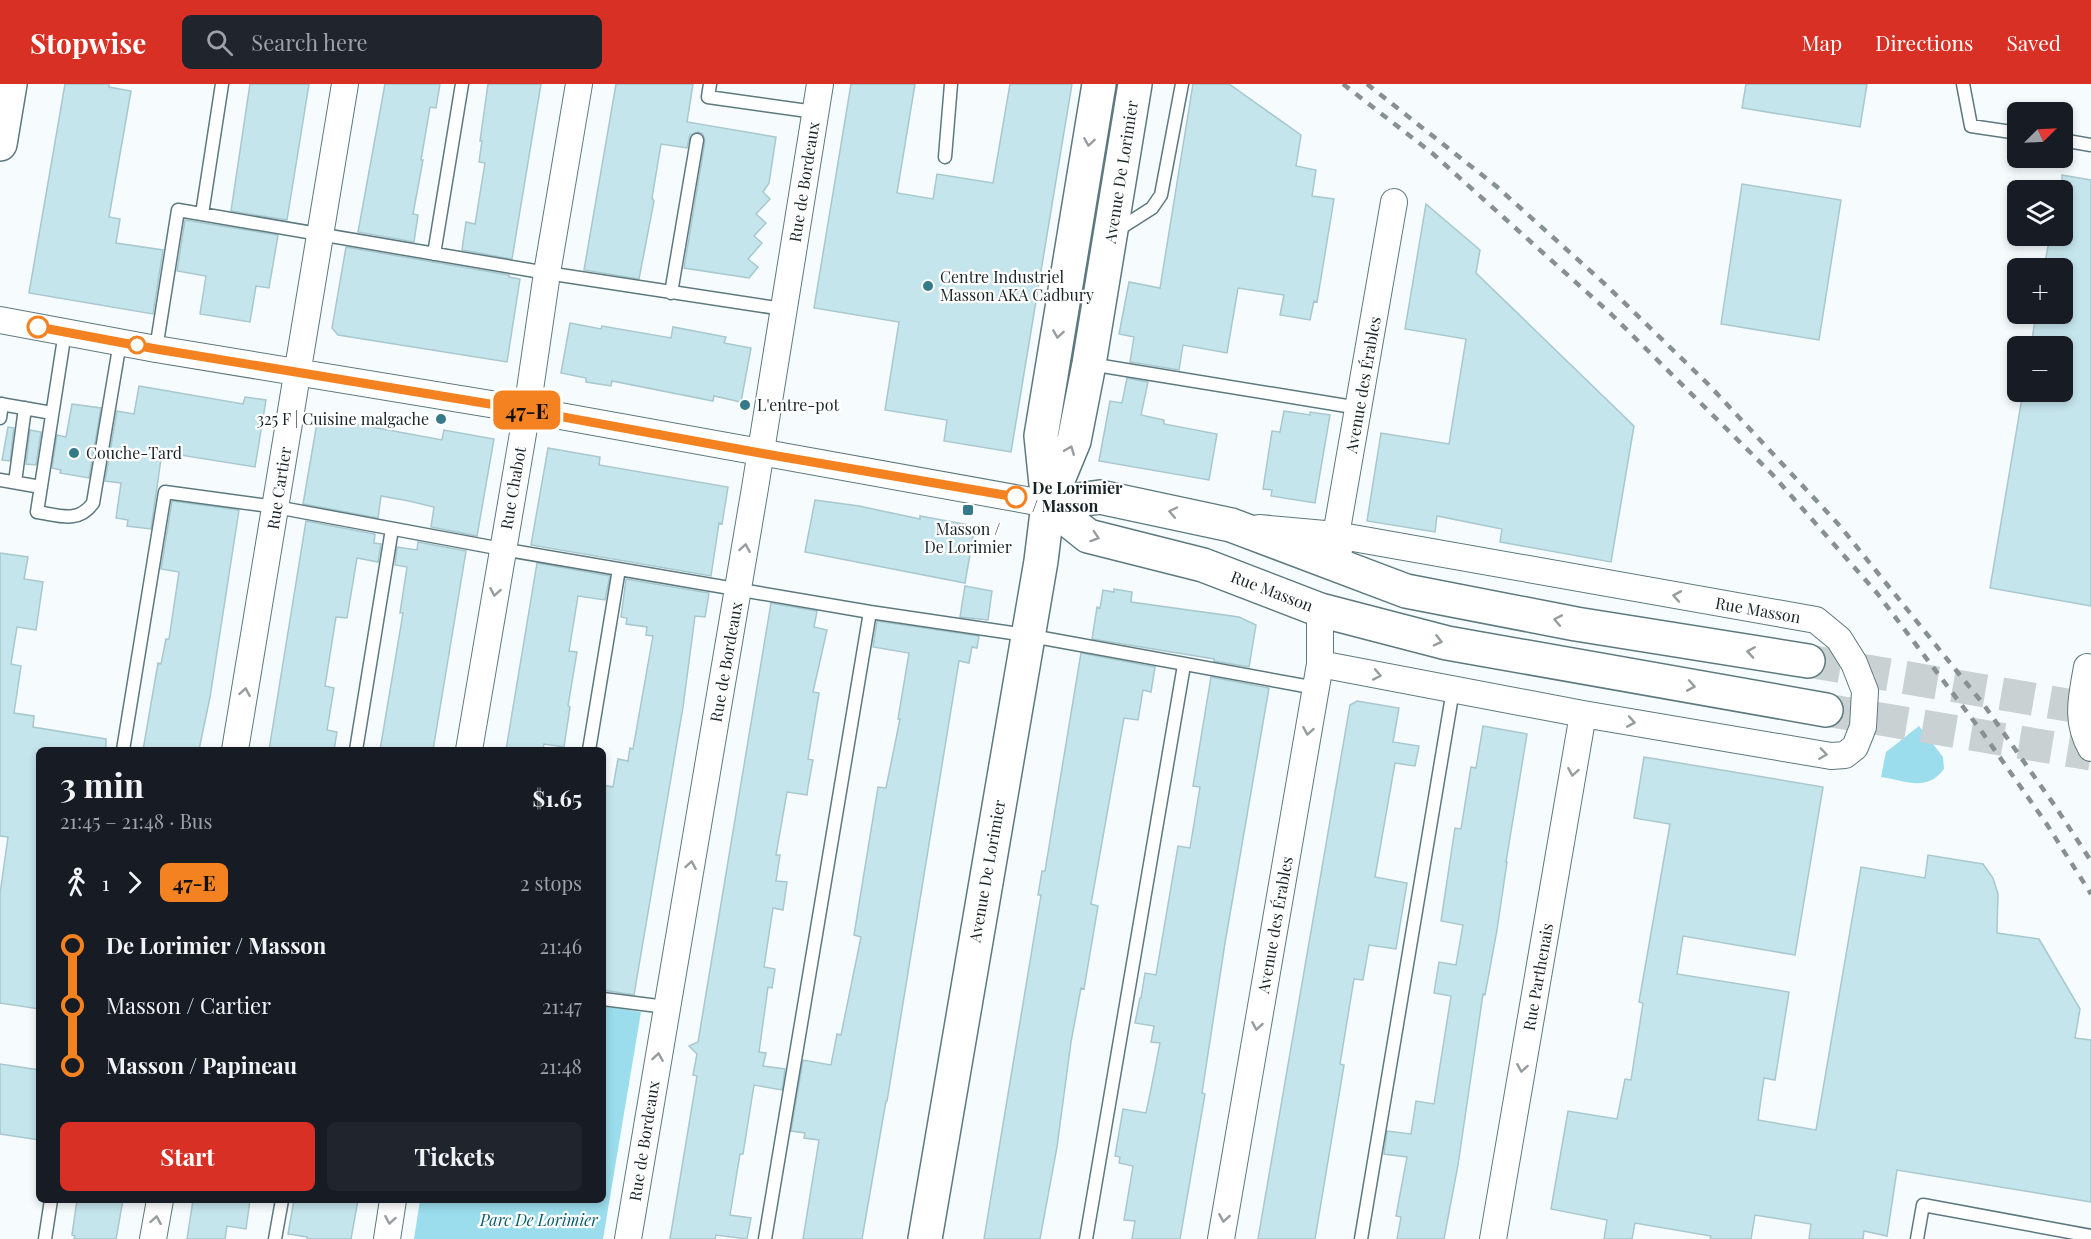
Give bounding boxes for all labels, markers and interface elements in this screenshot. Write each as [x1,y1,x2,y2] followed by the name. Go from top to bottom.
[182,15,602,69] search box
[30,24,146,61] text: Stopwise
[203,26,236,59] icon: search
[251,27,368,57] text: Search here
[1801,28,1842,56] text: Map
[1875,28,1973,56] text: Directions
[2006,28,2061,56] text: Saved
[1099,99,1142,246] street label: Avenue De Lorimier
[2007,102,2073,168] north arrow
[2007,102,2073,402] map controls
[784,120,823,244] street label: Rue de Bordeaux
[1084,137,1096,146] one-way arrow
[2007,180,2073,246] button: layers
[2007,258,2073,324] button: +
[940,266,1094,305] place label: Centre Industriel Masson AKA Cadbury
[921,279,935,293] marker: Centre Industriel Masson AKA Cadbury
[1340,315,1385,456] street label: Avenue des Érables
[27,316,49,338] unlabelled marker
[1052,329,1064,339] one-way arrow
[128,336,146,354] unlabelled marker
[2007,336,2073,402] button: −
[485,390,569,430] line badge: 47-E
[757,394,839,415] place label: L'entre-pot
[505,396,549,424] text: 47-E
[738,398,752,412] marker: L'entre-pot
[257,408,429,429] place label: 325 F | Cuisine malgache
[434,412,448,426] marker: 325 F | Cuisine malgache
[86,442,182,463] place label: Couche-Tard
[262,445,295,531] street label: Rue Cartier
[495,445,530,531] street label: Rue Chabot
[1063,445,1075,456] one-way arrow
[67,446,81,460] marker: Couche-Tard
[1032,477,1123,516] place label: De Lorimier / Masson
[1005,486,1027,508] marker: De Lorimier / Masson
[961,503,975,517] marker: Masson / De Lorimier
[1169,507,1179,520] one-way arrow
[924,518,1012,557] place label: Masson / De Lorimier
[1089,530,1100,543] one-way arrow
[738,544,751,554] one-way arrow
[1228,565,1317,616] street label: Rue Masson
[489,587,502,597] one-way arrow
[1673,590,1683,603] one-way arrow
[1714,592,1803,627] street label: Rue Masson
[705,600,747,724] street label: Rue de Bordeaux
[1553,614,1563,627] one-way arrow
[1432,633,1442,646] one-way arrow
[1746,646,1755,658] one-way arrow
[1372,668,1382,681] one-way arrow
[1687,680,1696,692] one-way arrow
[238,688,251,698] one-way arrow
[1625,715,1635,728] one-way arrow
[1303,726,1315,735] one-way arrow
[1818,748,1828,760] one-way arrow
[60,762,144,806] text: 3 min
[1567,766,1580,776] one-way arrow
[533,783,582,813] text: $1.65
[963,798,1009,945] street label: Avenue De Lorimier
[60,807,212,834] text: 21:45 – 21:48 · Bus
[1252,855,1297,996] street label: Avenue des Érables
[684,860,696,869] one-way arrow
[60,866,93,899] icon: walk
[118,866,151,899] icon: forward
[172,868,216,896] text: 47-E
[102,869,109,896] text: 1
[520,869,582,896] text: 2 stops
[1518,922,1557,1032] street label: Rue Parthenais
[106,930,326,960] text: De Lorimier / Masson
[539,932,582,959] text: 21:46
[106,990,271,1020] text: Masson / Cartier
[542,992,582,1019] text: 21:47
[1252,1021,1264,1031] one-way arrow
[106,1050,297,1080] text: Masson / Papineau
[539,1052,582,1079] text: 21:48
[651,1052,664,1062] one-way arrow
[1516,1062,1529,1072] one-way arrow
[624,1079,663,1203] street label: Rue de Bordeaux
[60,1122,315,1191] button: Start
[327,1122,582,1191] button: Tickets
[479,1209,599,1230] park label: Parc De Lorimier
[1218,1213,1231,1223] one-way arrow
[384,1214,397,1224] one-way arrow
[150,1215,162,1224] one-way arrow

